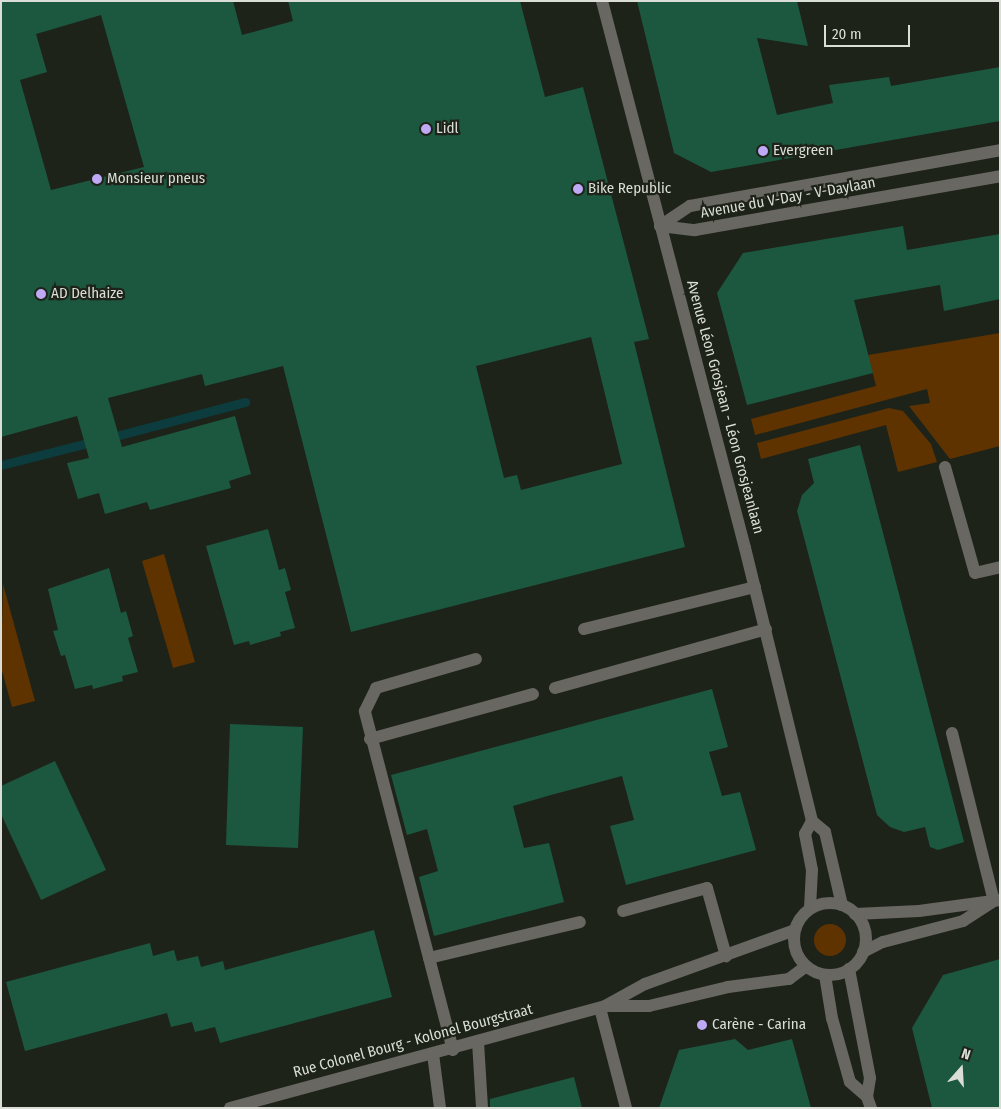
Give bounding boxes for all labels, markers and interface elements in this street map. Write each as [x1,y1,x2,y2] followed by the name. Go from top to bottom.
[826,15,912,47] scale bar
[832,25,862,43] text: 20 m
[436,120,458,138] place label: Lidl
[420,123,432,135] marker: Lidl
[773,142,833,160] place label: Evergreen
[757,145,769,157] marker: Evergreen
[107,170,205,188] place label: Monsieur pneus
[91,173,103,185] marker: Monsieur pneus
[699,174,877,222] street label: Avenue du V-Day - V-Daylaan
[588,180,671,198] place label: Bike Republic
[572,183,584,195] marker: Bike Republic
[682,278,768,536] street label: Avenue Léon Grosjean - Léon Grosjeanlaan
[51,285,123,303] place label: AD Delhaize
[35,288,47,300] marker: AD Delhaize
[291,1000,535,1082] street label: Rue Colonel Bourg - Kolonel Bourgstraat
[712,1016,806,1034] place label: Carène - Carina
[696,1019,708,1031] marker: Carène - Carina
[936,1044,986,1094] north arrow
[959,1045,973,1064] text: N

